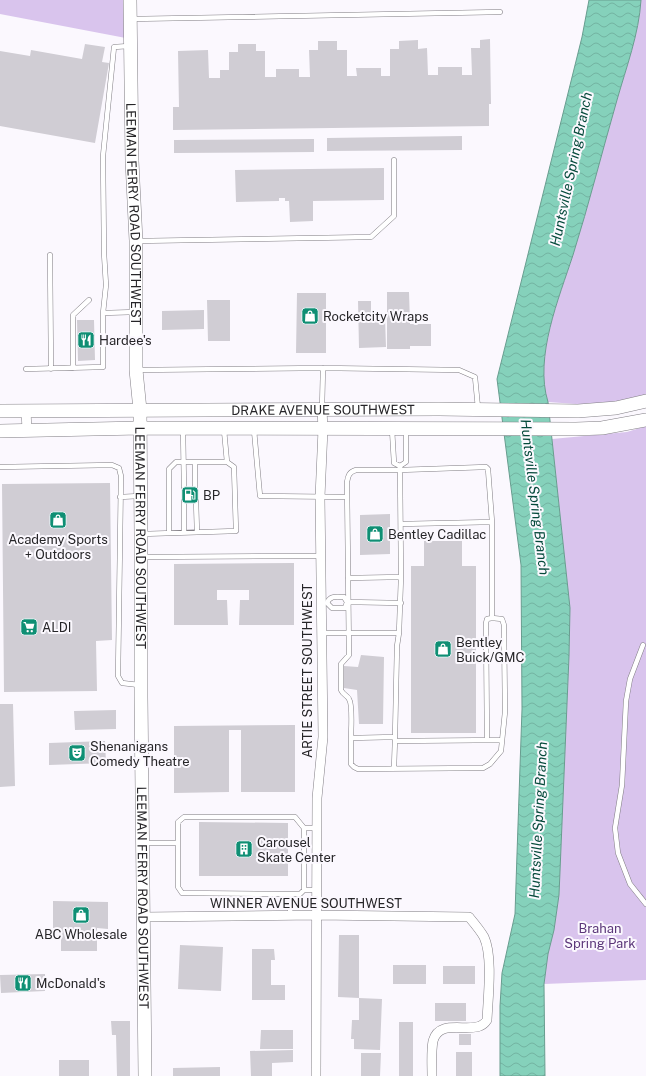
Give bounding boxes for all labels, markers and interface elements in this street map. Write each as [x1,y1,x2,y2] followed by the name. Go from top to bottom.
[547,91,595,247] water label: Huntsville Spring Branch
[123,103,143,325] street label: LEEMAN FERRY ROAD SOUTHWEST
[300,306,320,326] shop icon: Rocketcity Wraps
[323,309,429,324] place label: Rocketcity Wraps
[76,330,96,350] restaurant icon: Hardee's
[99,333,152,348] place label: Hardee's
[231,402,415,418] street label: DRAKE AVENUE SOUTHWEST
[517,418,553,576] water label: Huntsville Spring Branch
[132,426,148,649] street label: LEEMAN FERRY ROAD SOUTHWEST
[180,485,200,505] fuel station icon: BP
[203,488,220,503] place label: BP
[48,510,68,530] shop icon: Academy Sports + Outdoors
[365,524,385,544] shop icon: Bentley Cadillac
[388,527,486,542] place label: Bentley Cadillac
[8,532,108,562] place label: Academy Sports + Outdoors
[300,584,315,758] street label: ARTIE STREET SOUTHWEST
[19,617,39,637] supermarket icon: ALDI
[42,620,71,635] place label: ALDI
[456,635,524,665] place label: Bentley Buick/GMC
[433,639,453,659] shop icon: Bentley Buick/GMC
[90,739,190,769] place label: Shenanigans Comedy Theatre
[526,741,550,899] water label: Huntsville Spring Branch
[67,743,87,763] theatre icon: Shenanigans Comedy Theatre
[134,786,151,1009] street label: LEEMAN FERRY ROAD SOUTHWEST
[257,835,336,865] place label: Carousel Skate Center
[234,839,254,859] building icon: Carousel Skate Center
[210,896,402,911] street label: WINNER AVENUE SOUTHWEST
[71,905,91,925] shop icon: ABC Wholesale
[564,921,636,951] park label: Brahan Spring Park
[35,927,127,942] place label: ABC Wholesale
[13,973,33,993] restaurant icon: McDonald's
[36,976,106,991] place label: McDonald's

